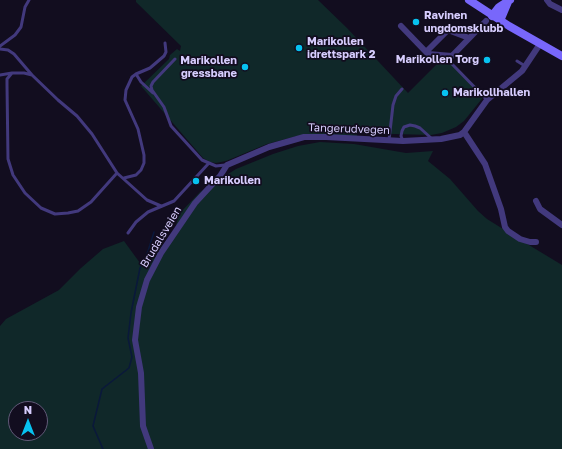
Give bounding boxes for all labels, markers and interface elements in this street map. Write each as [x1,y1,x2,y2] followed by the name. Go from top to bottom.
[424,9,503,35] place label: Ravinen ungdomsklubb
[411,17,421,27] marker: Ravinen ungdomsklubb
[307,35,375,61] place label: Marikollen idrettspark 2
[294,43,304,53] marker: Marikollen idrettspark 2
[396,53,479,67] place label: Marikollen Torg
[180,54,237,80] place label: Marikollen gressbane
[482,55,492,65] marker: Marikollen Torg
[240,62,250,72] marker: Marikollen gressbane
[453,86,530,100] place label: Marikollhallen
[440,88,450,98] marker: Marikollhallen
[308,121,390,137] street label: Tangerudvegen
[204,174,261,188] place label: Marikollen
[191,176,201,186] marker: Marikollen
[138,204,184,270] street label: Brudalsveien
[8,401,48,441] north arrow
[24,403,32,416] text: N

